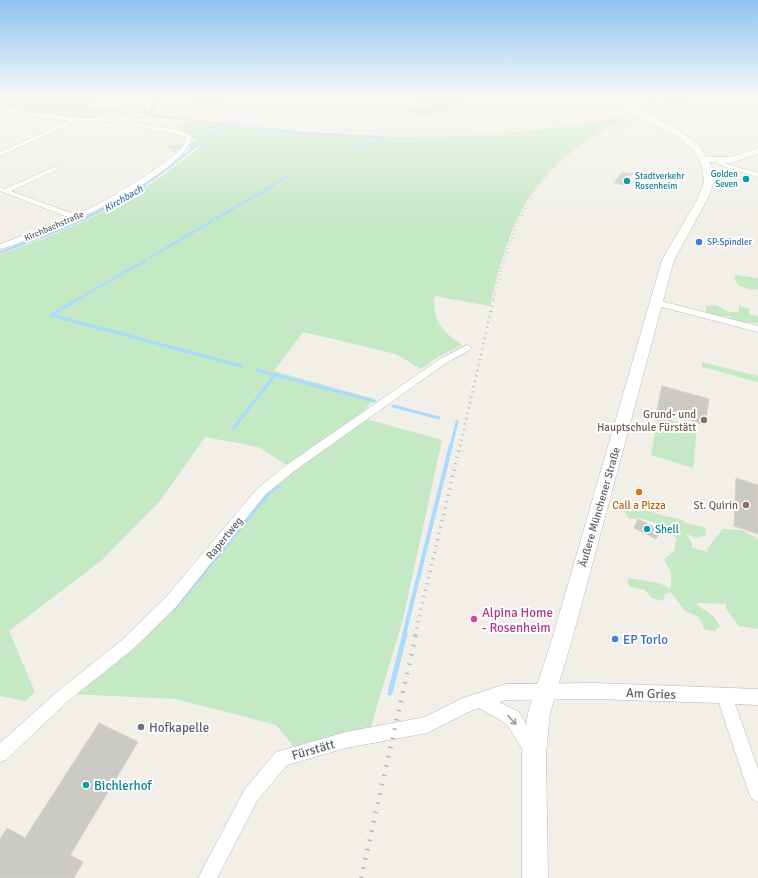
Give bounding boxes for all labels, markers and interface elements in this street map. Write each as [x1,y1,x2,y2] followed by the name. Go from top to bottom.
[711,169,738,190] place label: Golden Seven
[635,171,685,192] place label: Stadtverkehr Rosenheim
[741,174,751,184] marker: Golden Seven
[622,176,632,186] marker: Stadtverkehr Rosenheim
[102,183,146,215] water label: Kirchbach
[23,209,86,244] street label: Kirchbachstraße
[694,237,704,247] marker: SP:Spindler
[707,237,752,248] place label: SP:Spindler
[597,408,696,434] place label: Grund- und Hauptschule Fürstätt
[699,415,709,425] marker: Grund- und Hauptschule Fürstätt
[575,445,623,569] street label: Äußere Münchener Straße
[634,487,644,497] marker: Call a Pizza
[612,499,666,512] place label: Call a Pizza
[693,499,738,512] place label: St. Quirin
[741,500,751,510] marker: St. Quirin
[203,514,246,562] street label: Rapertweg
[655,523,679,536] place label: Shell
[642,524,652,534] marker: Shell
[482,605,553,636] place label: Alpina Home - Rosenheim
[469,614,479,624] marker: Alpina Home - Rosenheim
[623,632,668,648] place label: EP Torlo
[610,634,620,644] marker: EP Torlo
[626,685,677,703] street label: Am Gries
[507,715,517,724] one-way arrow
[149,720,209,736] place label: Hofkapelle
[136,722,146,732] marker: Hofkapelle
[290,736,337,764] street label: Fürstätt
[94,778,152,794] place label: Bichlerhof
[81,780,91,790] marker: Bichlerhof

